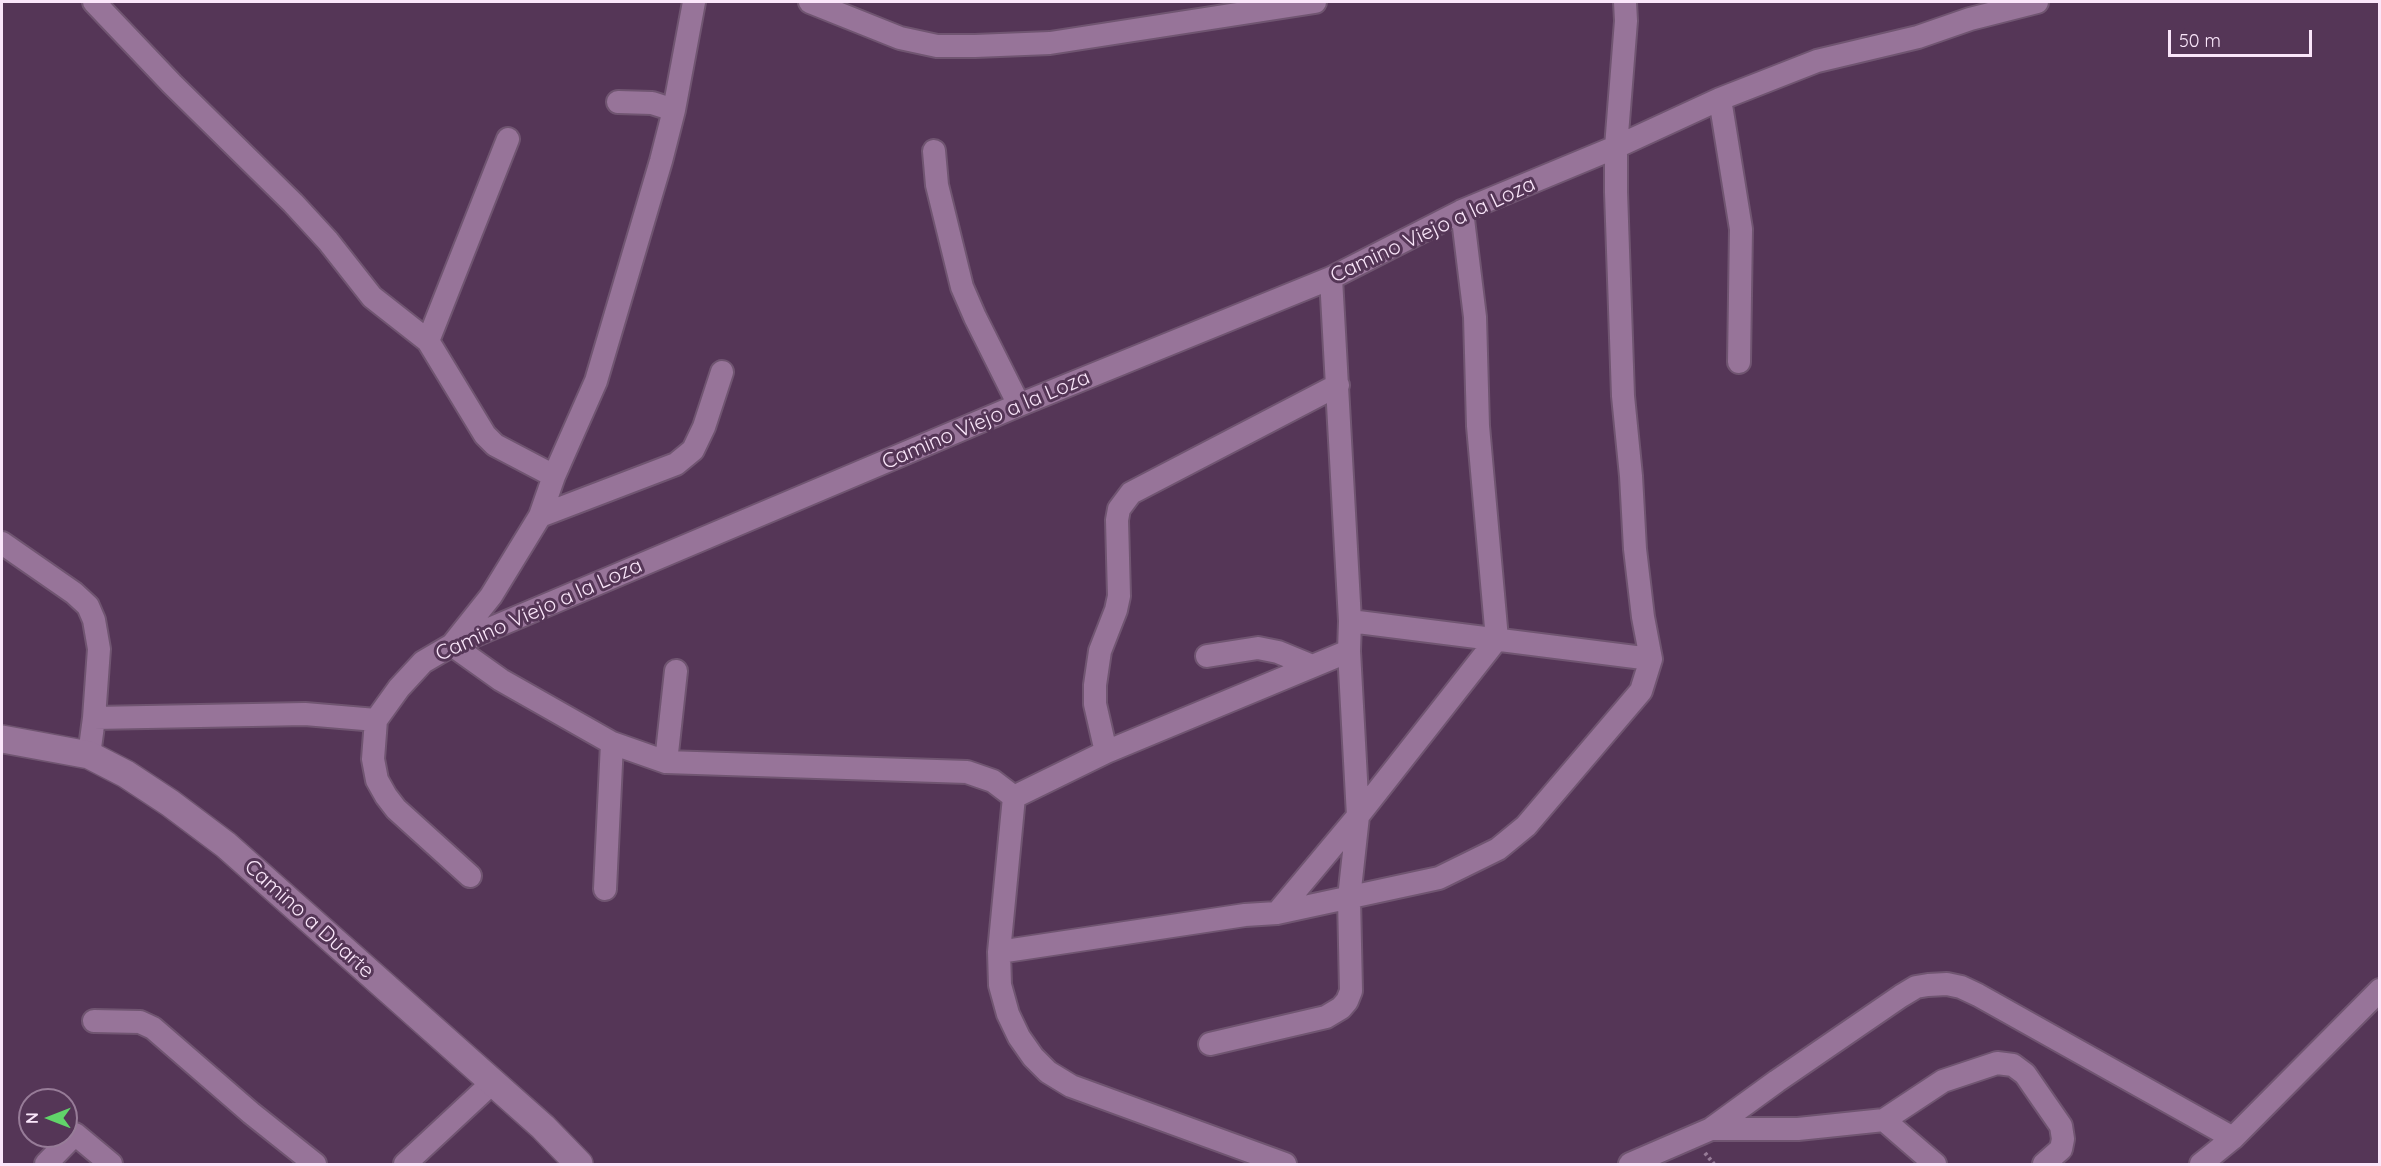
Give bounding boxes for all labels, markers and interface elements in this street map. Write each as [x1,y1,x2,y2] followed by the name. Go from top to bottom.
[2171,18,2315,56] scale bar
[2179,29,2221,52] text: 50 m
[1327,171,1539,289] street label: Camino Viejo a la Loza
[878,365,1094,475] street label: Camino Viejo a la Loza
[432,553,646,667] street label: Camino Viejo a la Loza
[239,854,379,984] street label: Camino a Duarte
[18,1088,78,1148] north arrow
[22,1112,42,1124] text: N

